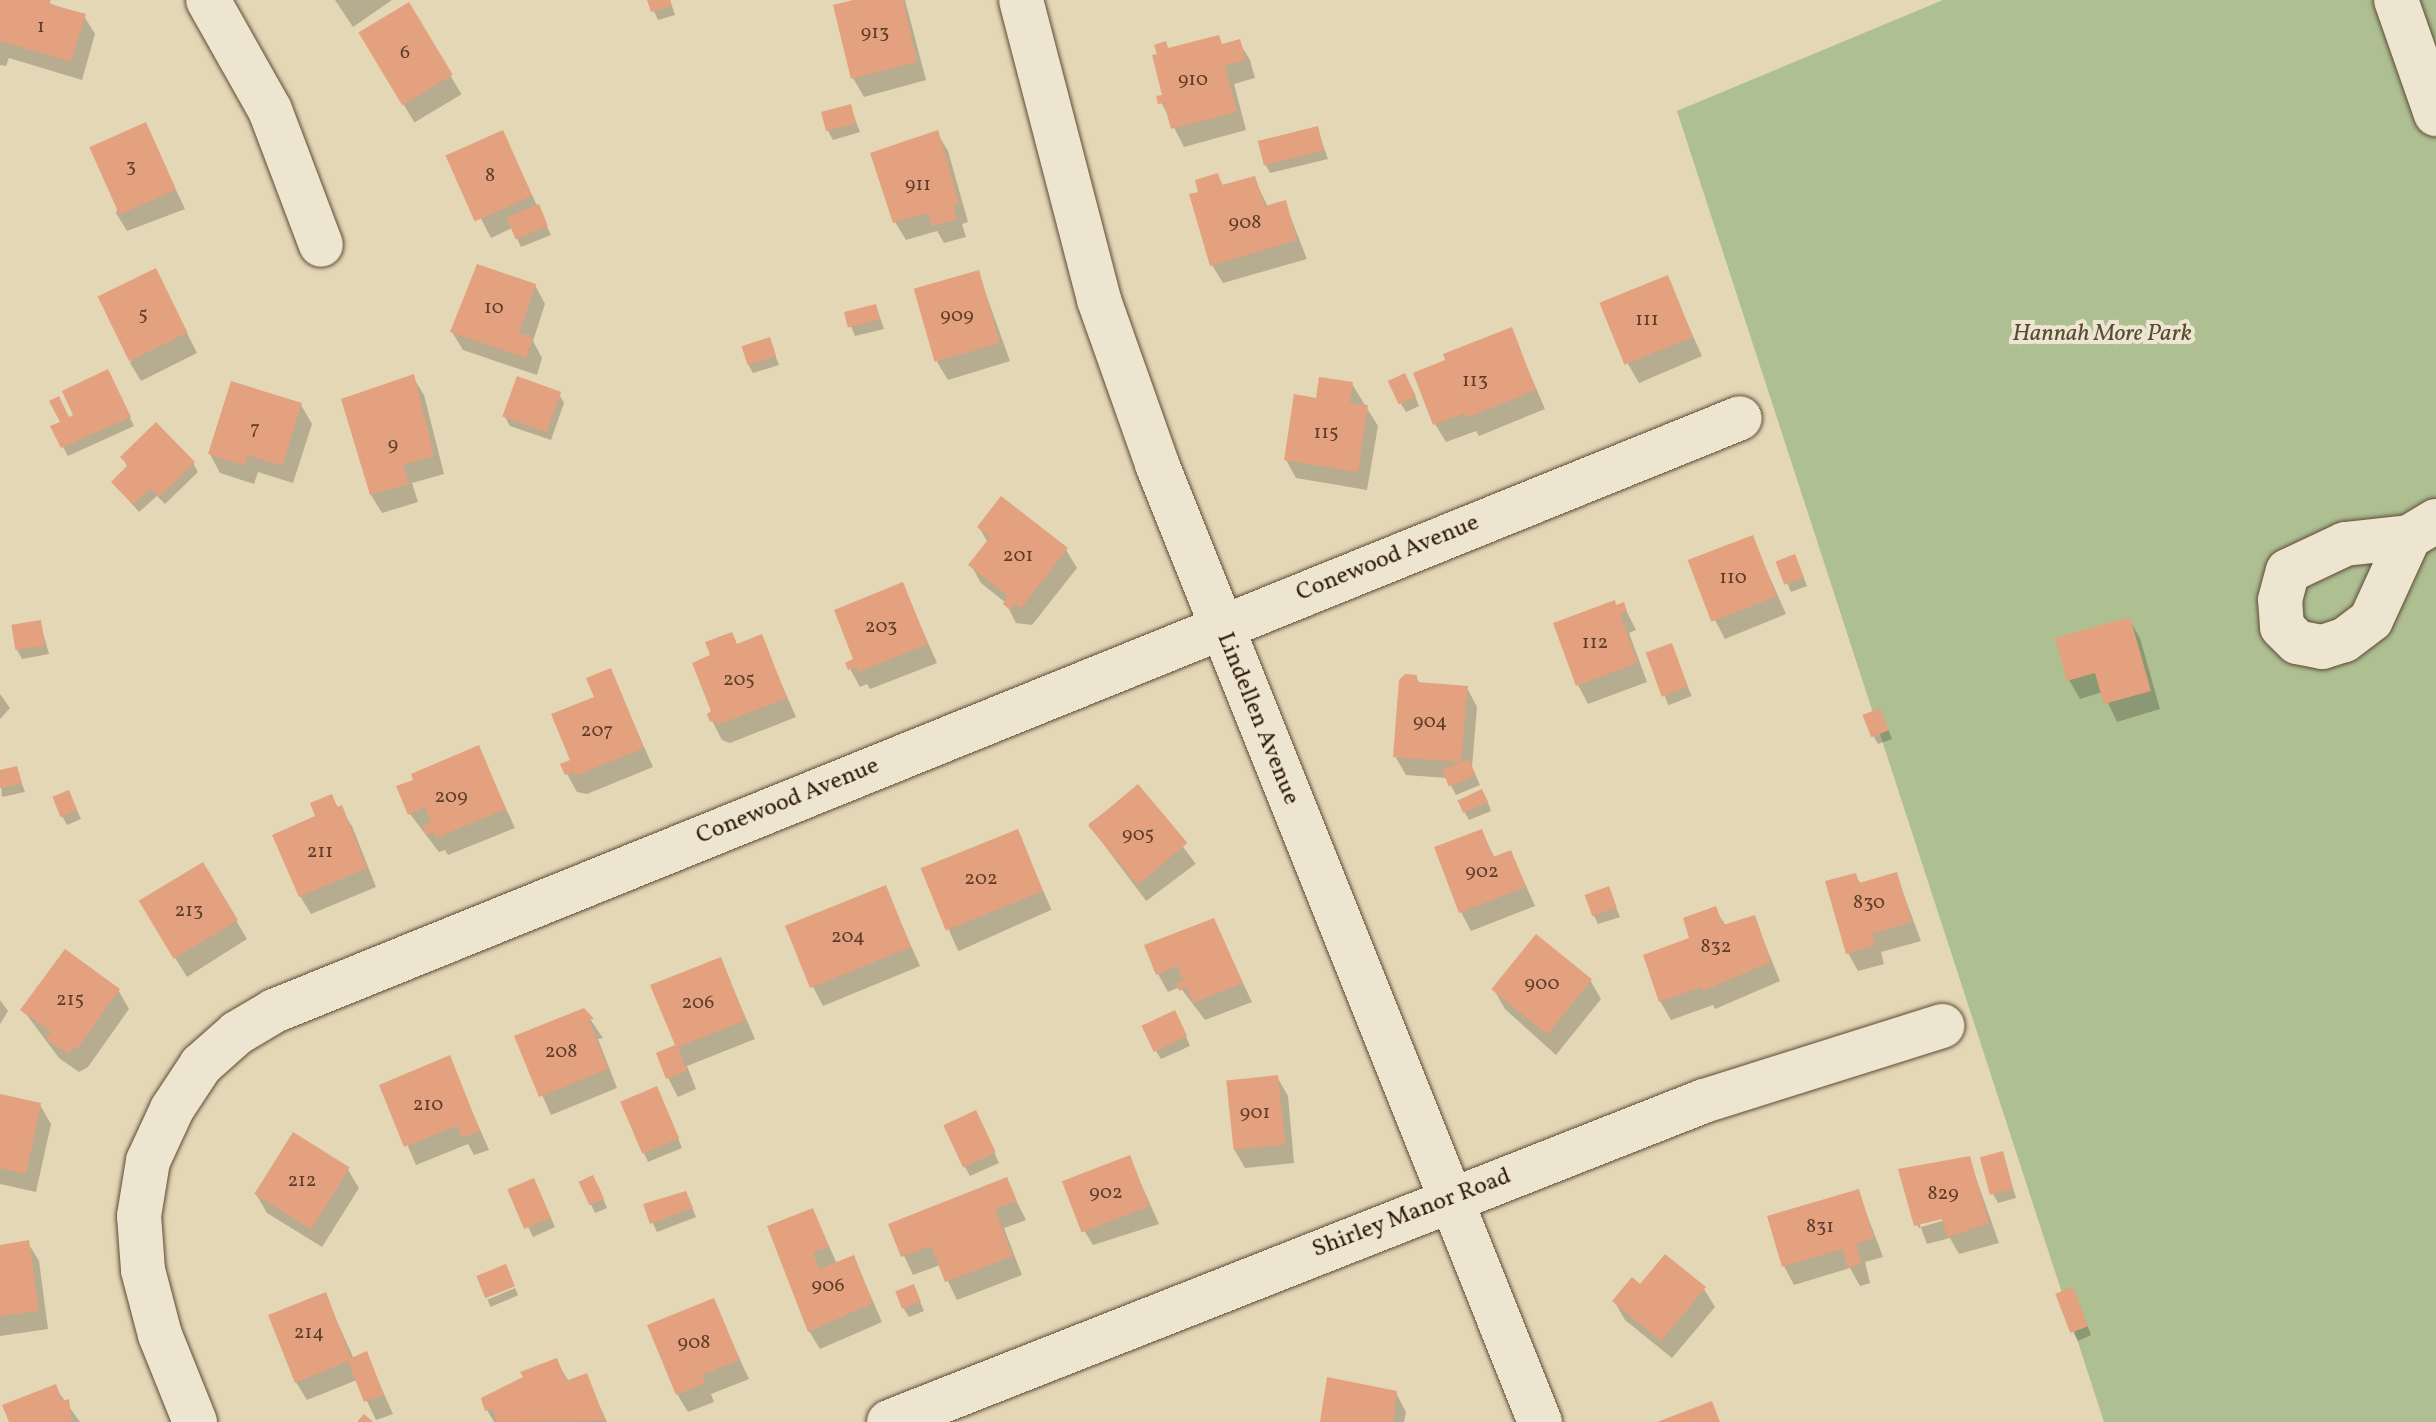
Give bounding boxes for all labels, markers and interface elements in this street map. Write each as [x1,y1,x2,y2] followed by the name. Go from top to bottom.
[37,15,45,39] house number: 1
[861,21,889,45] house number: 913
[400,41,410,65] house number: 6
[1178,68,1208,92] house number: 910
[126,155,136,179] house number: 3
[485,164,495,188] house number: 8
[905,173,931,197] house number: 911
[1229,211,1261,235] house number: 908
[484,296,504,320] house number: 10
[138,303,148,327] house number: 5
[940,304,974,328] house number: 909
[1635,308,1659,332] house number: 111
[2012,321,2192,349] park label: Hannah More Park
[1462,369,1488,393] house number: 113
[250,417,260,441] house number: 7
[1313,421,1339,445] house number: 115
[388,433,398,457] house number: 9
[1292,509,1484,609] street label: Conewood Avenue
[1003,544,1033,568] house number: 201
[1719,566,1747,590] house number: 110
[865,615,897,639] house number: 203
[1209,629,1305,809] street label: Lindellen Avenue
[1582,631,1608,655] house number: 112
[723,668,755,692] house number: 205
[1413,710,1447,734] house number: 904
[581,719,613,743] house number: 207
[692,752,884,852] street label: Conewood Avenue
[434,785,468,809] house number: 209
[1122,823,1154,847] house number: 905
[307,840,333,864] house number: 211
[1465,860,1499,884] house number: 902
[964,867,998,891] house number: 202
[1853,891,1885,915] house number: 830
[175,899,203,923] house number: 213
[831,925,865,949] house number: 204
[1700,935,1732,959] house number: 832
[1524,972,1560,996] house number: 900
[56,988,84,1012] house number: 215
[682,991,714,1015] house number: 206
[545,1040,577,1064] house number: 208
[413,1093,443,1117] house number: 210
[1240,1101,1270,1125] house number: 901
[1308,1163,1516,1265] street label: Shirley Manor Road
[287,1169,317,1193] house number: 212
[1089,1181,1123,1205] house number: 902
[1927,1182,1959,1206] house number: 829
[1806,1215,1834,1239] house number: 831
[811,1274,845,1298] house number: 906
[294,1321,324,1345] house number: 214
[678,1331,710,1355] house number: 908

